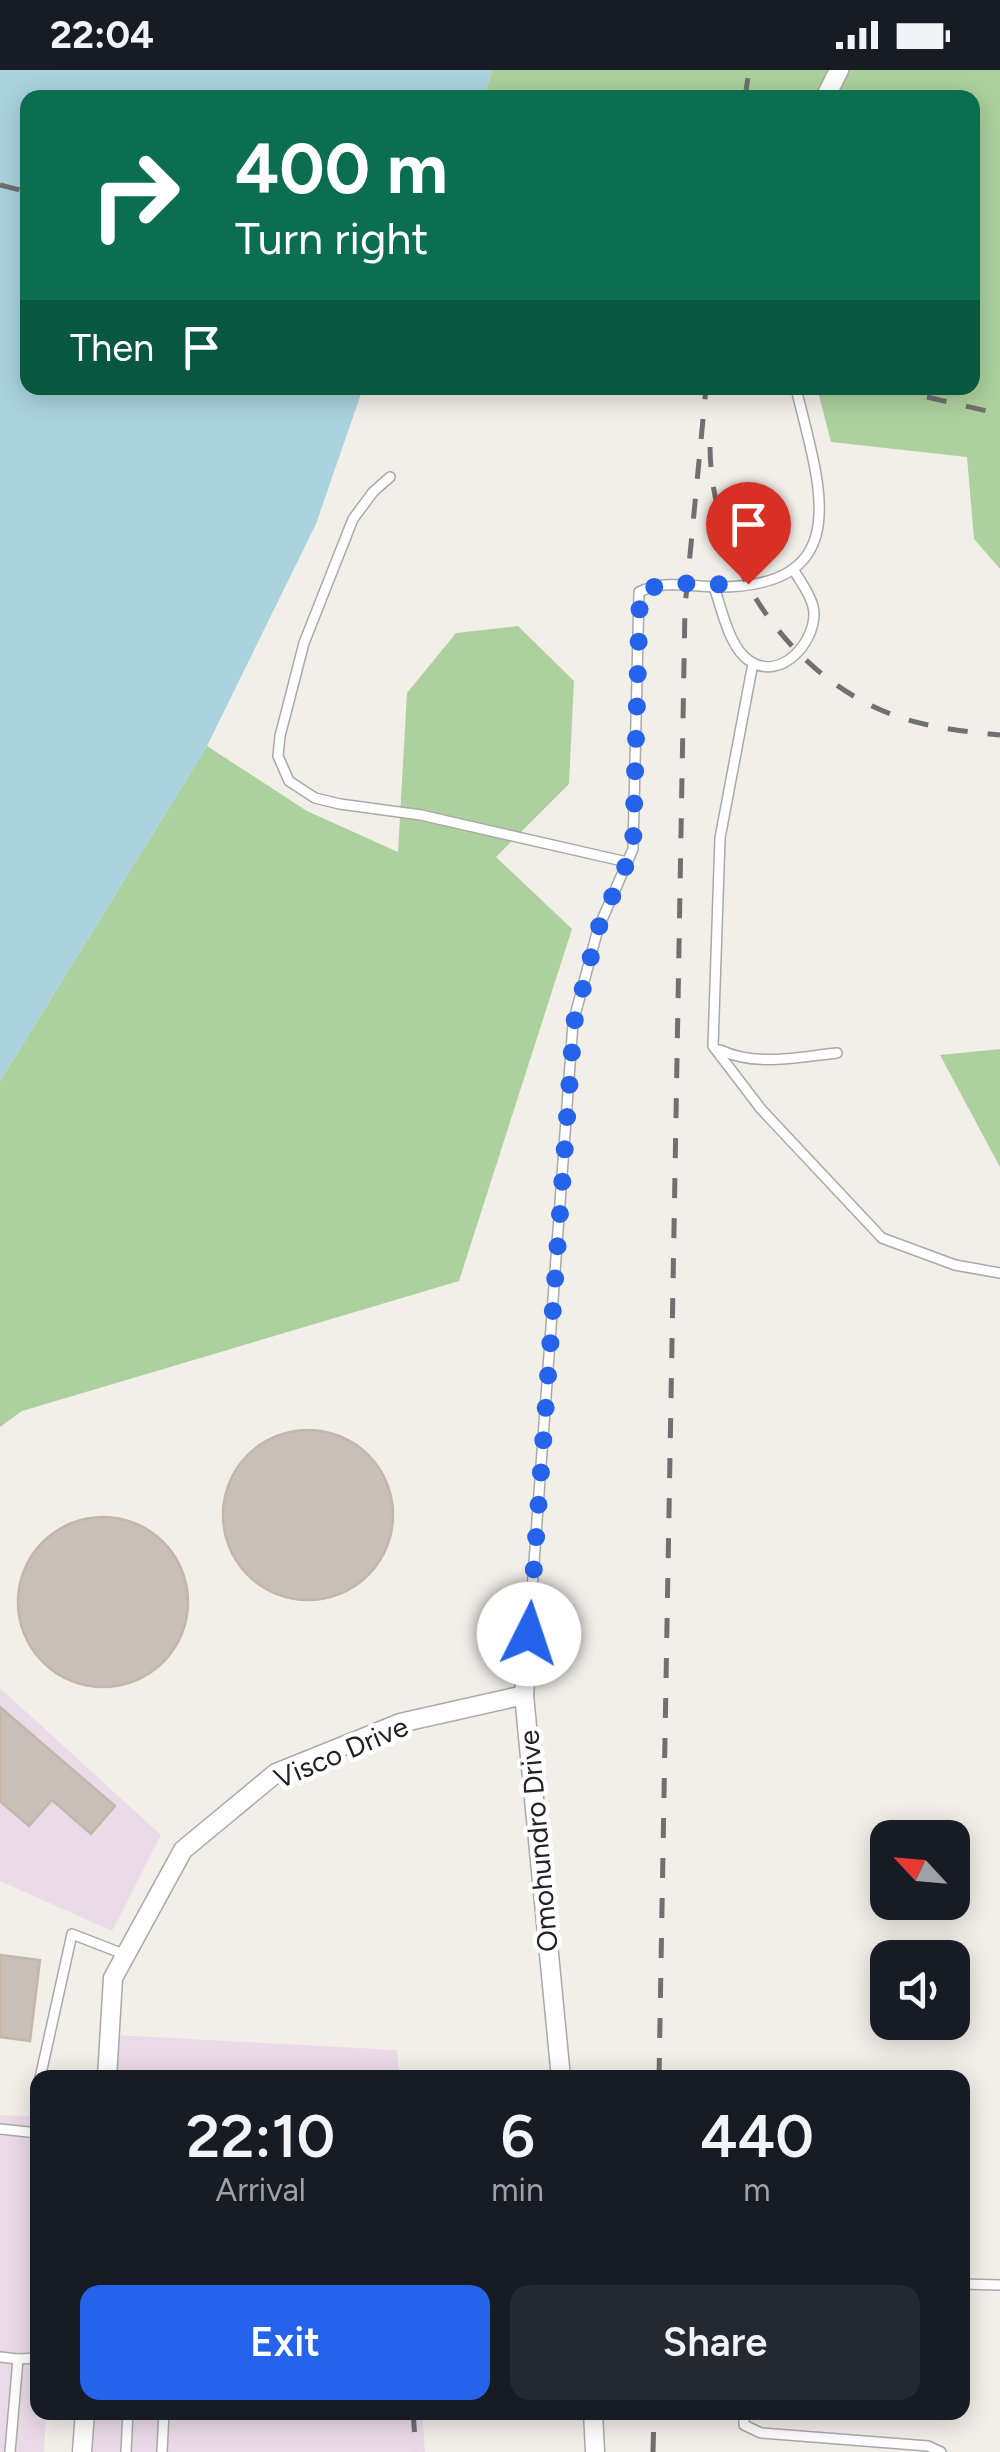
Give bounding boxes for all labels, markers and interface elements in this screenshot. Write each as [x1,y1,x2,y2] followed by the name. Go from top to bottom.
[50,12,154,58] text: 22:04
[235,126,448,211] text: 400 m
[70,130,200,260] icon: right
[235,211,428,265] text: Turn right
[174,320,229,375] icon: arrive
[70,325,154,371] text: Then
[706,482,791,585] pin
[721,497,776,552] icon: arrive
[477,1582,581,1686] position arrow
[269,1709,413,1795] street label: Visco Drive
[511,1729,565,1953] street label: Omohundro Drive
[870,1820,970,1920] north arrow
[870,1820,970,2040] map controls
[870,1940,970,2040] button: sound
[186,2100,335,2172] text: 22:10
[500,2100,535,2172] text: 6
[700,2100,814,2172] text: 440
[215,2171,306,2209] text: Arrival
[491,2171,544,2209] text: min
[743,2171,771,2209] text: m
[80,2285,490,2400] button: Exit
[510,2285,920,2400] button: Share

